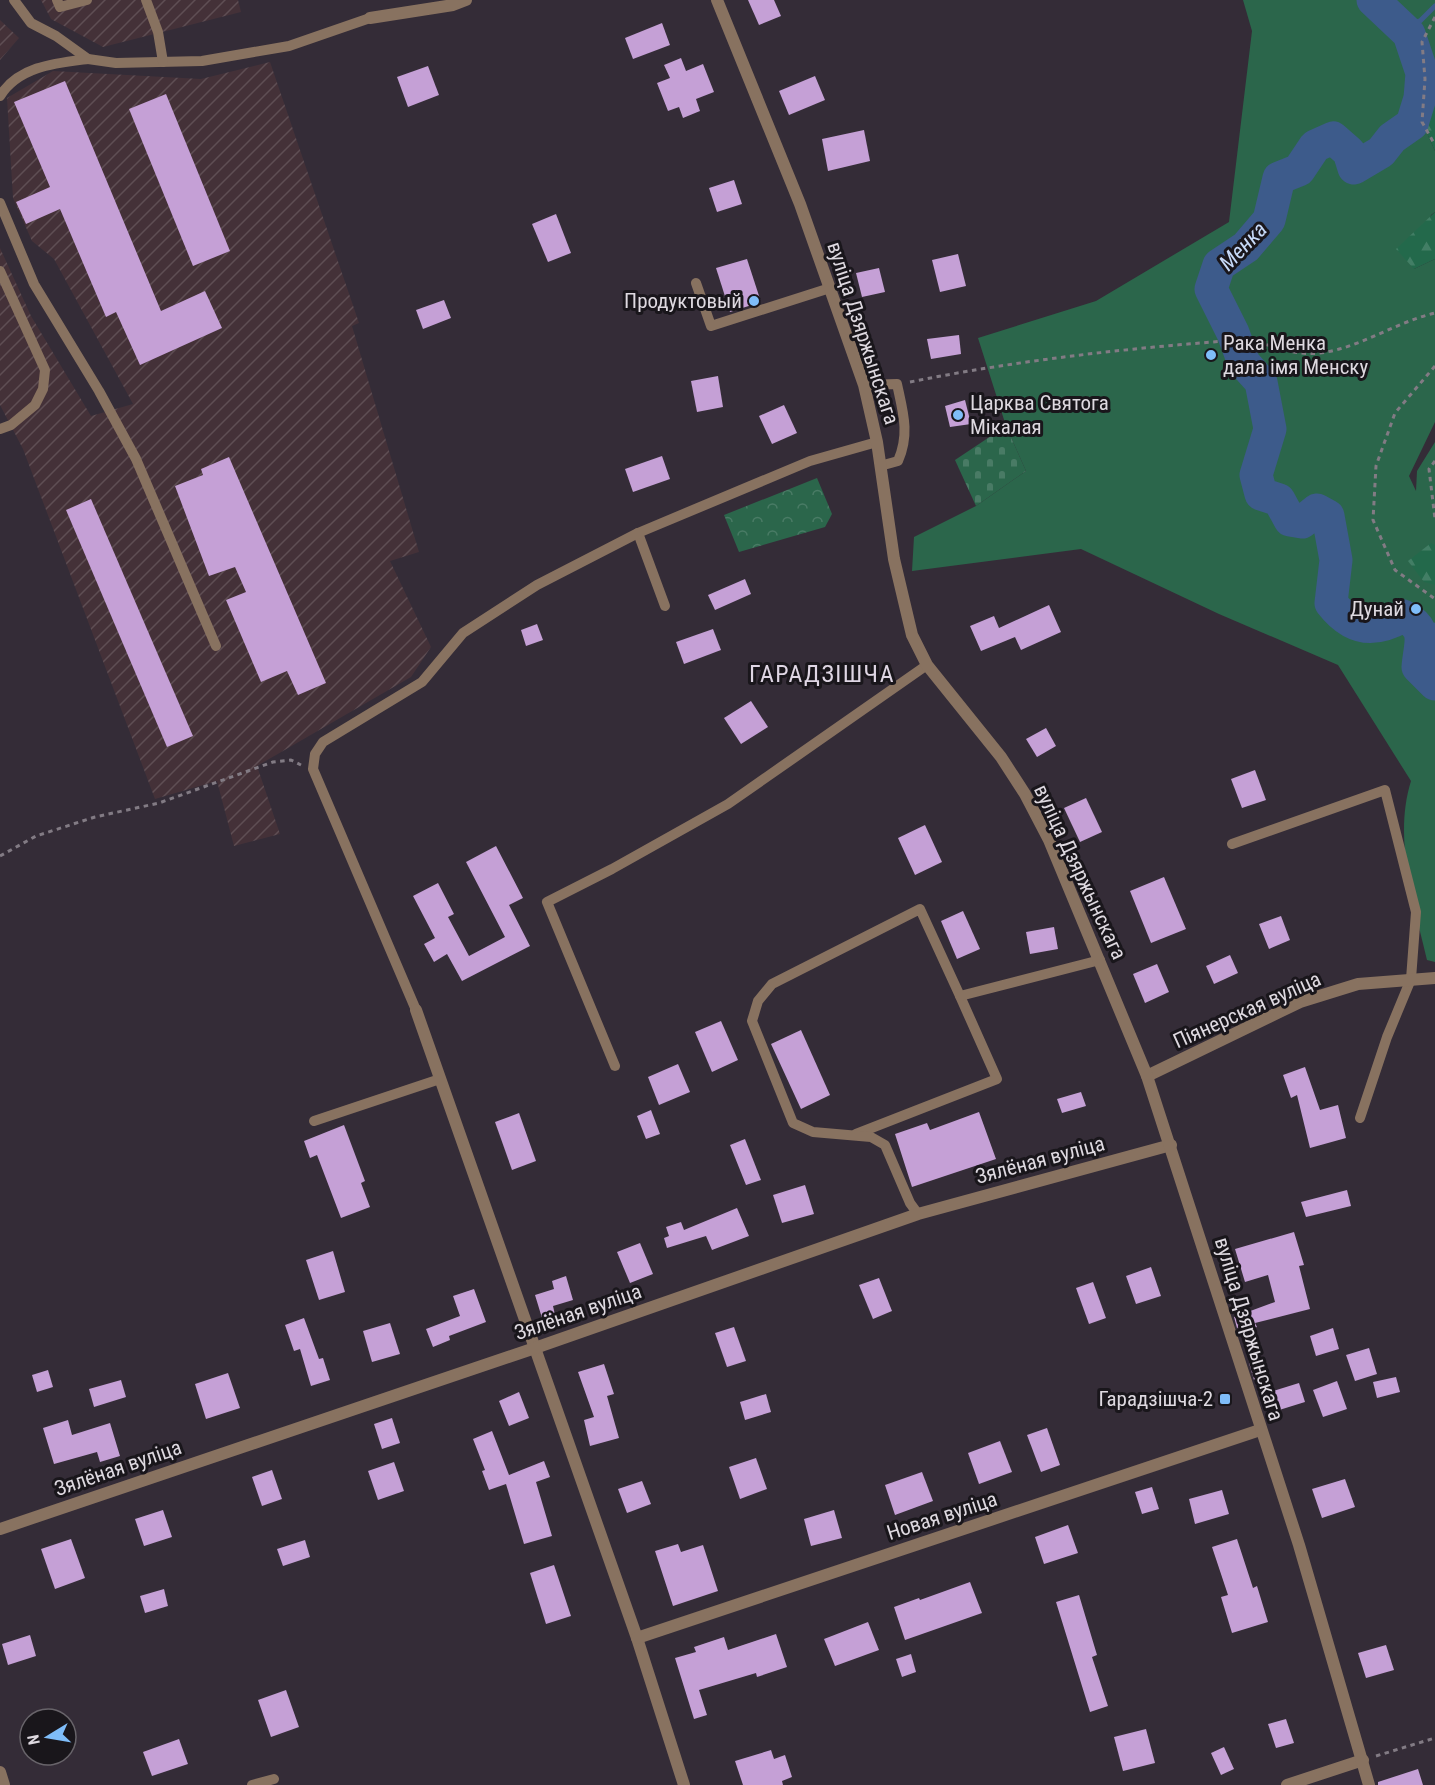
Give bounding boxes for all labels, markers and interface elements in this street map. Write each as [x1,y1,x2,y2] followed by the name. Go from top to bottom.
[1214,217,1272,275] water label: Менка
[822,239,904,427] street label: вуліца Дзяржынскага
[624,289,742,313] place label: Продуктовый
[747,294,761,308] marker: Продуктовый
[1223,331,1368,379] place label: Рака Менка дала імя Менску
[1204,348,1218,362] marker: Рака Менка дала імя Менску
[970,391,1109,439] place label: Царква Святога Мікалая
[951,408,965,422] marker: Царква Святога Мікалая
[1350,597,1404,621] place label: Дунай
[1409,602,1423,616] marker: Дунай
[749,660,895,688] district label: ГАРАДЗІШЧА
[1029,781,1131,963] street label: вуліца Дзяржынскага
[1169,967,1325,1053] street label: Піянерская вуліца
[973,1131,1107,1189] street label: Зялёная вуліца
[1210,1234,1288,1424] street label: вуліца Дзяржынскага
[511,1279,645,1345] street label: Зялёная вуліца
[1098,1387,1213,1411] place label: Гарадзішча-2
[1218,1392,1232,1406] marker: Гарадзішча-2
[51,1435,185,1501] street label: Зялёная вуліца
[884,1487,1000,1545] street label: Новая вуліца
[18,1707,78,1767] north arrow
[24,1733,44,1746] text: N

